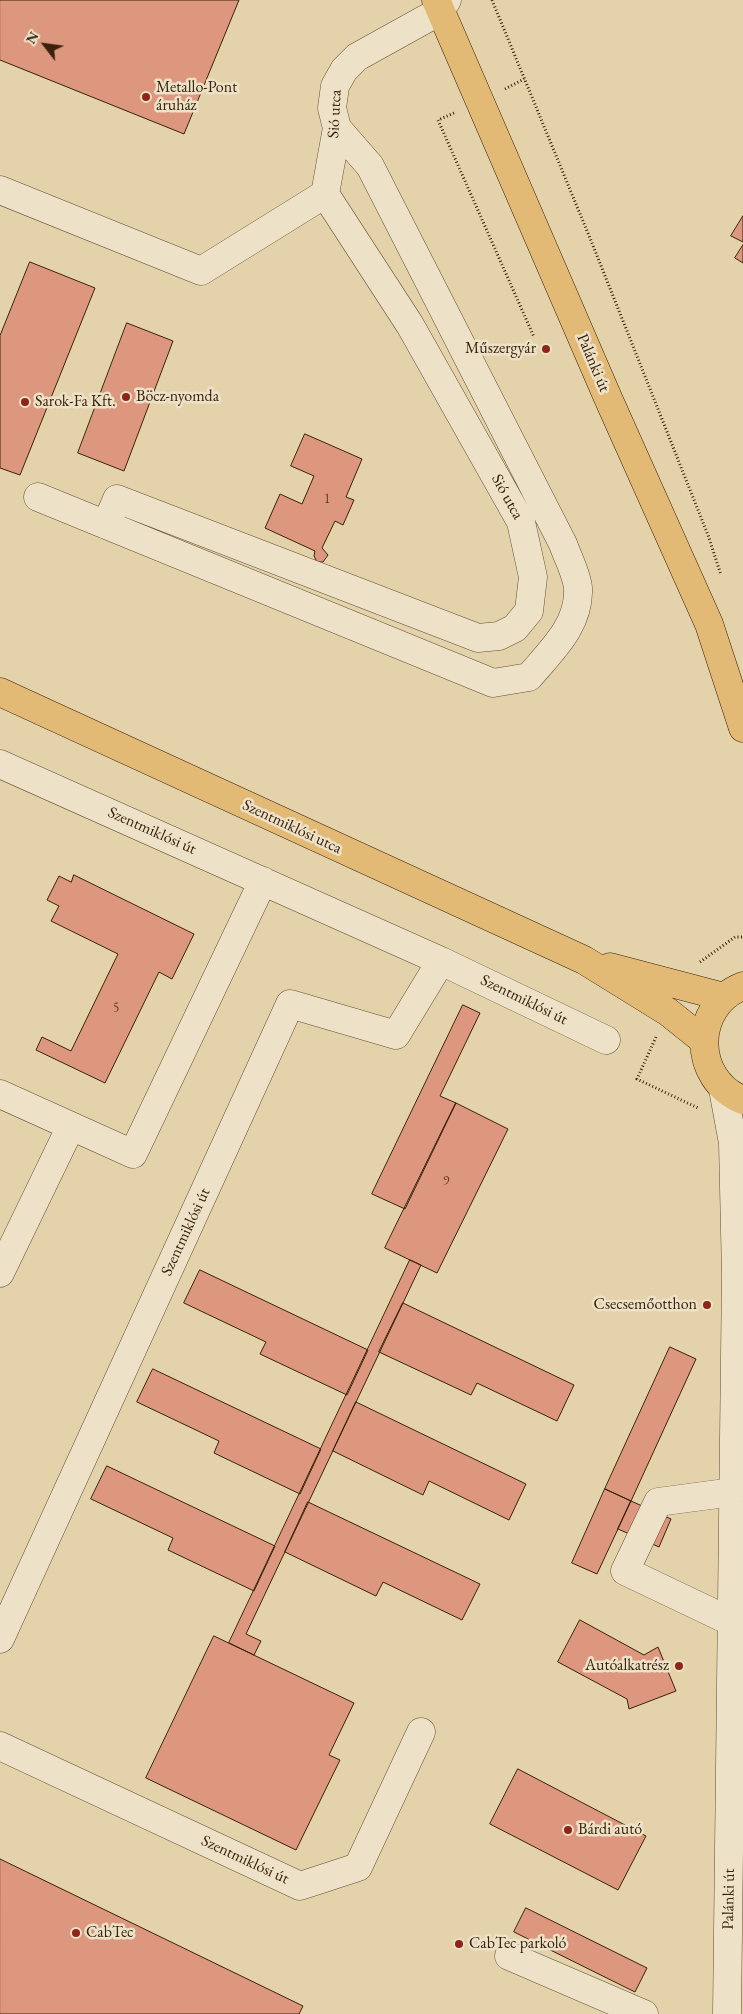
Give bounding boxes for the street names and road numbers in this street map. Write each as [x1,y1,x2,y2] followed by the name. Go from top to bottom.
[324,89,346,139] street label: Sió utca
[572,331,614,395] street label: Palánki út
[487,471,527,523] street label: Sió utca
[239,796,345,858] street label: Szentmiklósi utca
[105,803,199,859] street label: Szentmiklósi út
[477,971,571,1029] street label: Szentmiklósi út
[157,1185,215,1279] street label: Szentmiklósi út
[198,1831,292,1889] street label: Szentmiklósi út
[719,1868,739,1930] street label: Palánki út

